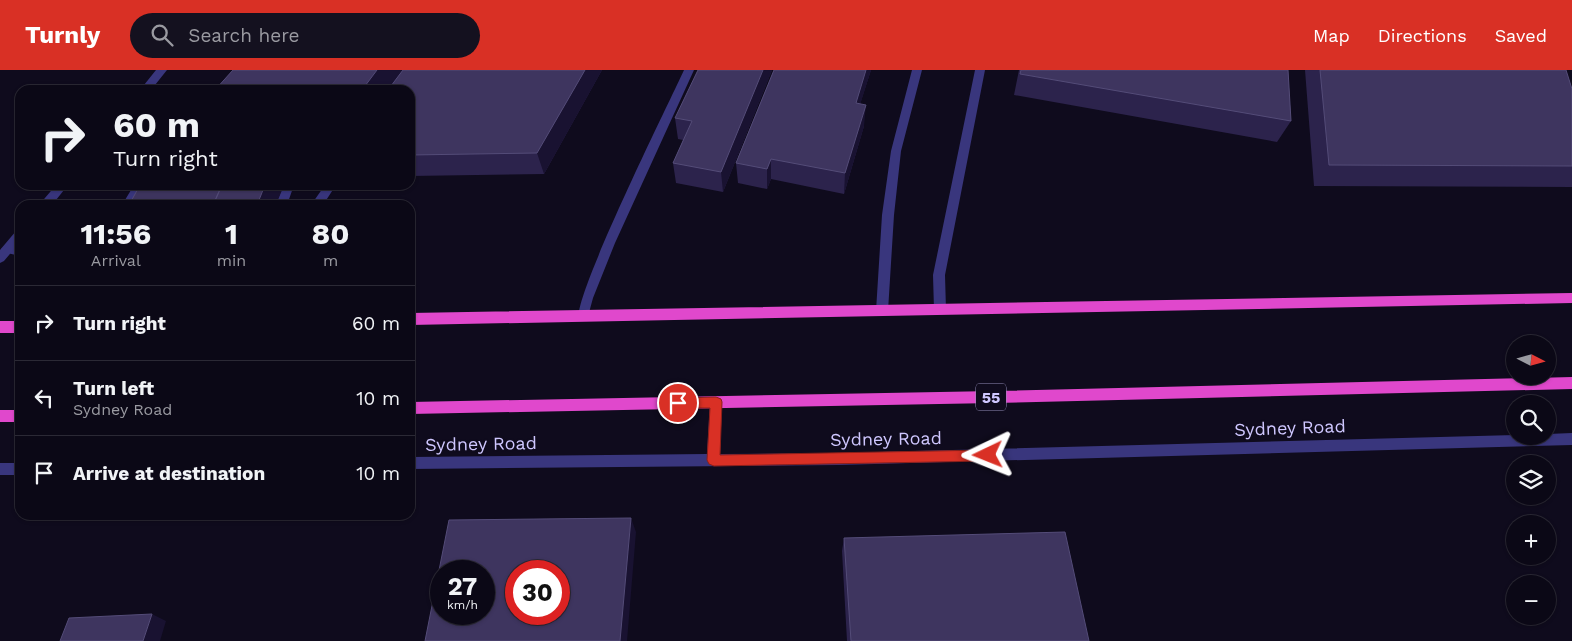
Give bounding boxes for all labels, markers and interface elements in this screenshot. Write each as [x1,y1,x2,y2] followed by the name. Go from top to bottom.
[130,13,480,58] search box
[25,21,100,49] text: Turnly
[148,21,176,49] icon: search
[188,24,300,47] text: Search here
[1313,25,1350,46] text: Map
[1378,25,1467,46] text: Directions
[1495,25,1547,46] text: Saved
[113,104,200,146] text: 60 m
[30,105,95,170] icon: right
[113,146,218,171] text: Turn right
[80,216,151,251] text: 11:56
[225,216,238,251] text: 1
[311,216,350,251] text: 80
[91,251,141,270] text: Arrival
[217,251,246,270] text: min
[323,251,338,270] text: m
[30,309,58,337] icon: right
[73,312,166,335] text: Turn right
[352,312,400,335] text: 60 m
[1506,335,1556,385] north arrow
[1506,335,1556,625] map controls
[73,377,154,400] text: Turn left
[657,382,699,424] pin
[30,384,58,412] icon: left
[976,384,1006,411] road number: 55
[356,387,400,410] text: 10 m
[664,389,692,417] icon: arrive
[1506,395,1556,445] button: search
[73,400,172,419] text: Sydney Road
[1234,415,1346,440] street label: Sydney Road
[830,427,942,450] street label: Sydney Road
[961,428,1013,480] position arrow
[425,432,537,455] street label: Sydney Road
[1506,455,1556,505] button: layers
[30,459,58,487] icon: arrive
[73,462,265,485] text: Arrive at destination
[356,462,400,485] text: 10 m
[1506,515,1556,565] button: +
[505,560,570,625] speed limit sign: 30
[448,572,477,601] text: 27
[1506,575,1556,625] button: −
[447,598,478,612] text: km/h

